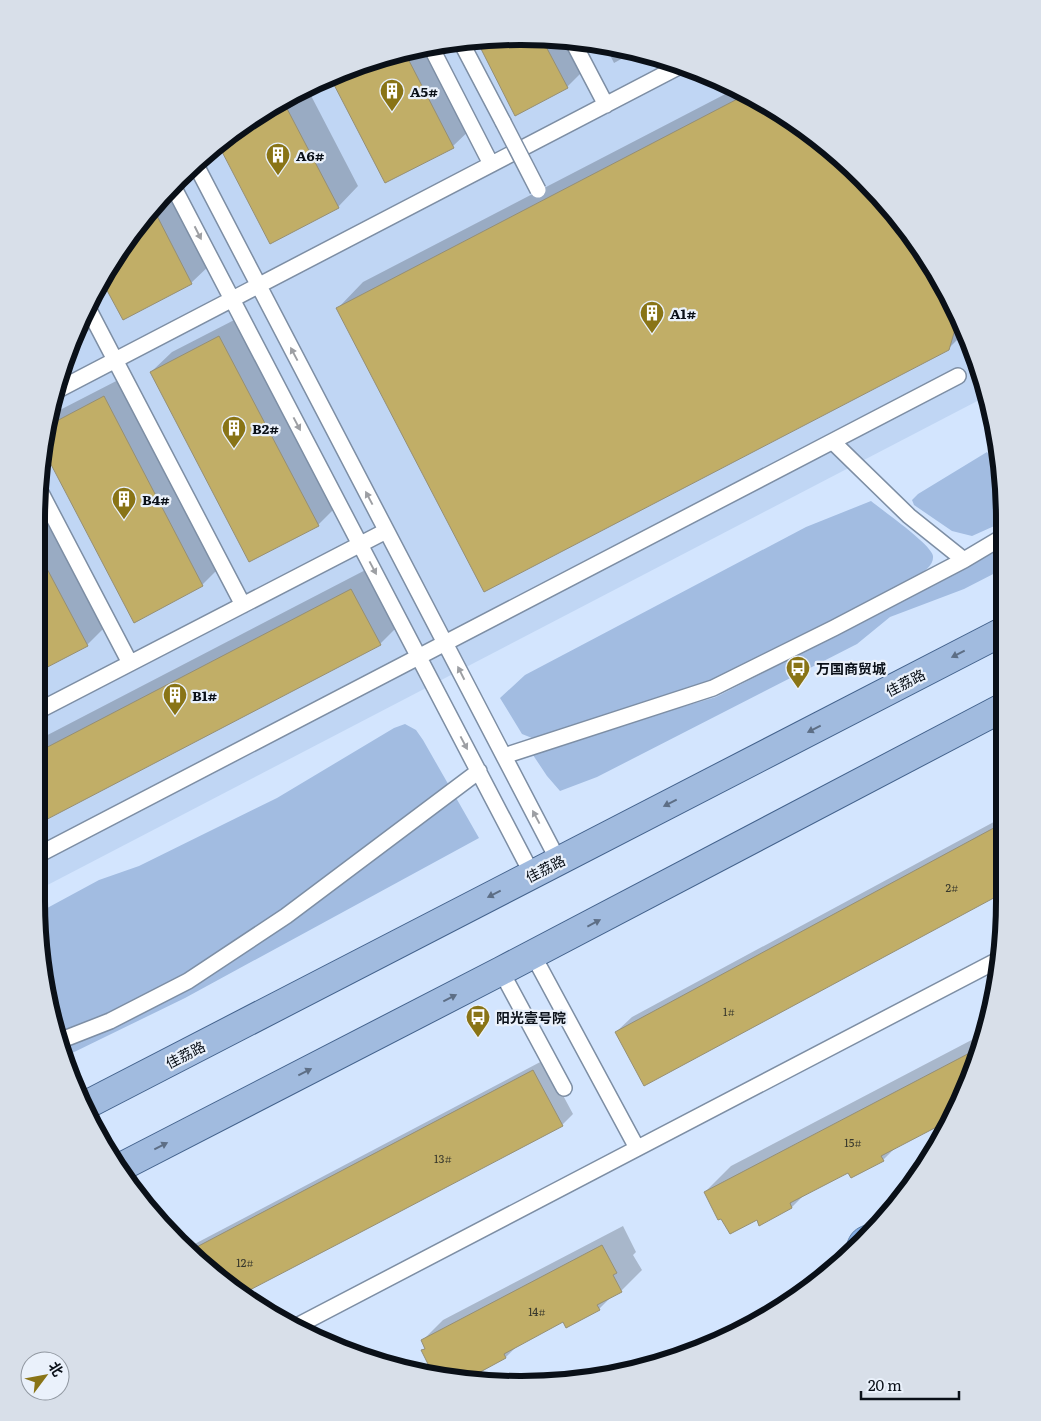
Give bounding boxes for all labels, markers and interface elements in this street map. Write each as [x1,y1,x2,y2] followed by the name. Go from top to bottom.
[379,78,405,112] building icon: A5#
[410,81,438,101] place label: A5#
[265,142,291,176] building icon: A6#
[296,145,325,165] place label: A6#
[194,226,202,240] one-way arrow
[639,300,665,334] building icon: A1#
[670,303,696,323] place label: A1#
[290,347,298,361] one-way arrow
[221,415,247,449] building icon: B2#
[293,417,301,431] one-way arrow
[252,418,279,438] place label: B2#
[111,486,137,520] building icon: B4#
[142,489,170,509] place label: B4#
[365,491,373,505] one-way arrow
[369,561,377,575] one-way arrow
[951,650,966,658] one-way arrow
[785,655,811,689] bus stop icon: 万国商贸城
[816,658,886,678] place label: 万国商贸城
[882,664,928,700] street label: 佳荔路
[457,666,465,680] one-way arrow
[162,682,188,716] building icon: B1#
[192,685,217,705] place label: B1#
[807,725,821,733] one-way arrow
[460,736,468,750] one-way arrow
[662,799,677,807] one-way arrow
[532,810,540,824] one-way arrow
[522,850,568,886] street label: 佳荔路
[946,879,959,895] house number: 2#
[487,890,501,898] one-way arrow
[587,919,601,927] one-way arrow
[443,994,457,1002] one-way arrow
[723,1003,735,1019] house number: 1#
[465,1004,491,1038] bus stop icon: 阳光壹号院
[496,1007,566,1027] place label: 阳光壹号院
[162,1036,208,1072] street label: 佳荔路
[298,1068,313,1076] one-way arrow
[844,1134,862,1150] house number: 15#
[154,1142,168,1150] one-way arrow
[434,1150,452,1166] house number: 13#
[236,1254,254,1270] house number: 12#
[528,1303,546,1319] house number: 14#
[20,1351,70,1401] north arrow
[45,1357,69,1380] text: 北
[861,1368,958,1400] scale bar
[868,1373,902,1396] text: 20 m

